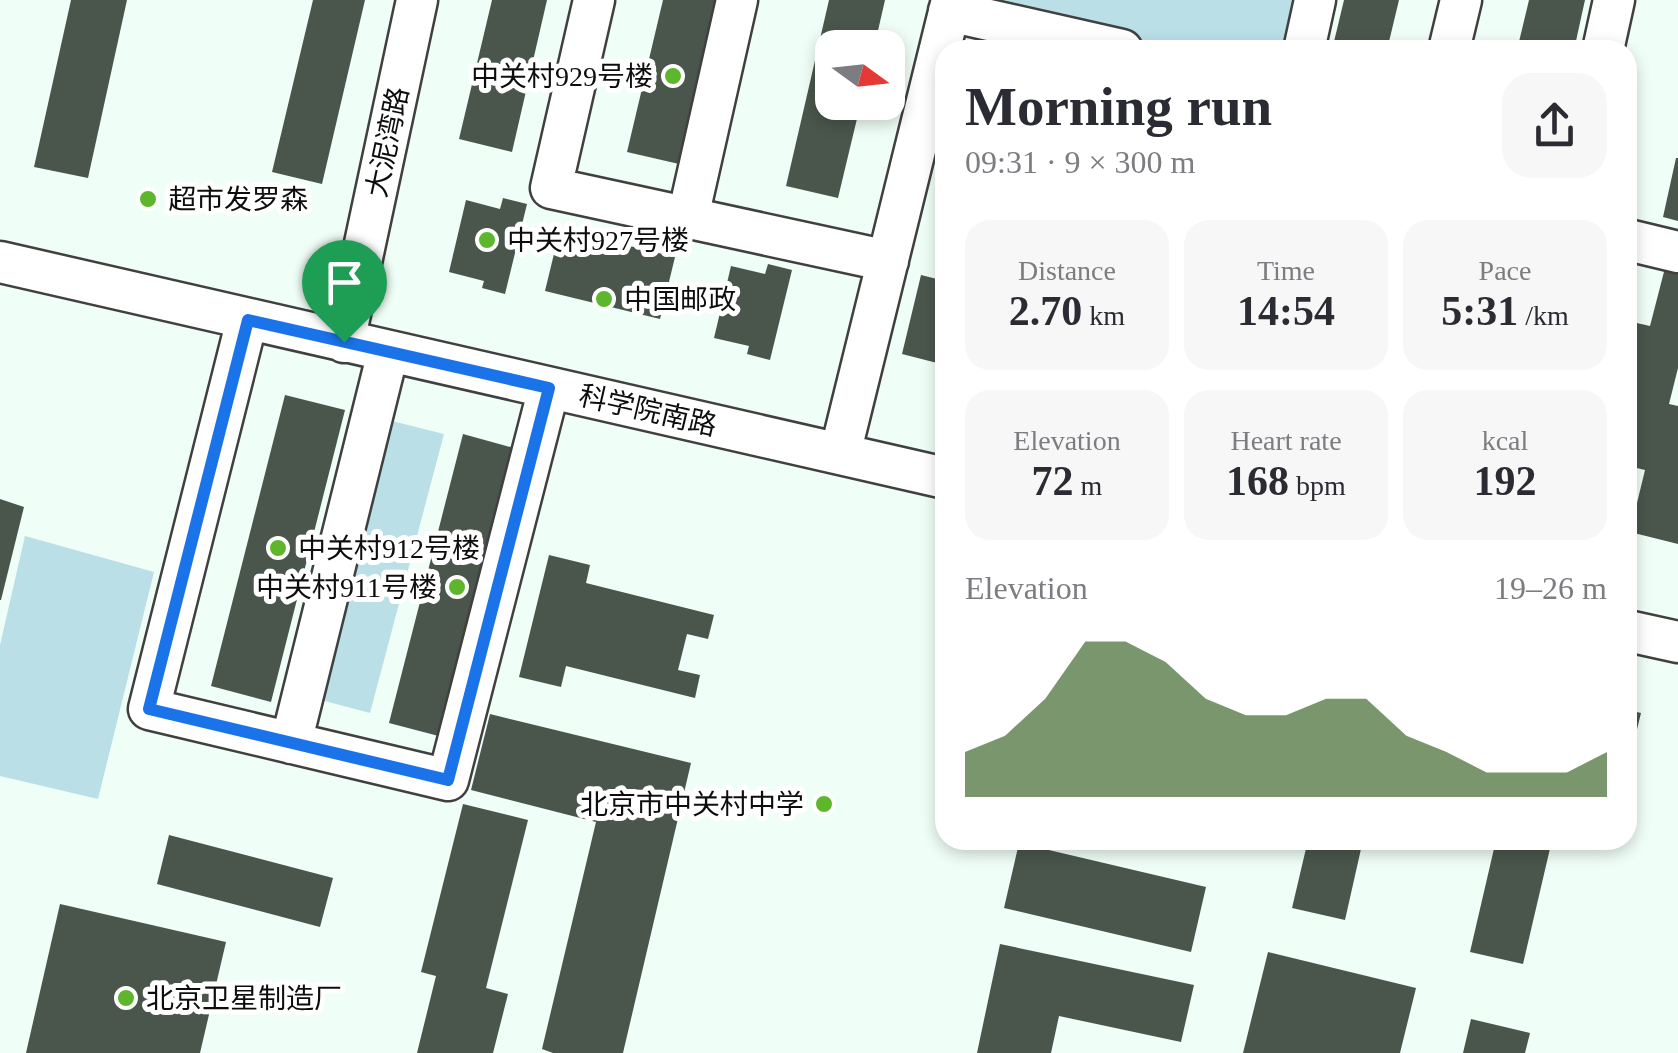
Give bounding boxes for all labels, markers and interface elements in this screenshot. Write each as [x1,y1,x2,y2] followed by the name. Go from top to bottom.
[815,30,905,120] north arrow
[815,30,905,120] map controls
[471,61,653,92] place label: 中关村929号楼
[662,65,684,87] marker: 中关村929号楼
[1502,73,1607,178] button: share
[965,76,1272,137] text: Morning run
[361,84,414,200] street label: 大泥湾路
[965,144,1195,180] text: 09:31 · 9 × 300 m
[168,184,308,215] place label: 超市发罗森
[137,188,159,210] marker: 超市发罗森
[507,225,689,256] place label: 中关村927号楼
[476,229,498,251] marker: 中关村927号楼
[302,240,387,343] pin
[317,255,372,310] icon: arrive
[1018,255,1116,286] text: Distance
[1257,255,1315,286] text: Time
[1479,255,1531,286] text: Pace
[624,284,736,315] place label: 中国邮政
[593,288,615,310] marker: 中国邮政
[1009,288,1082,334] text: 2.70
[1237,288,1335,334] text: 14:54
[1441,288,1518,334] text: 5:31
[1082,300,1125,331] text: km
[1518,300,1569,331] text: /km
[576,380,720,441] street label: 科学院南路
[1013,425,1121,456] text: Elevation
[1230,425,1342,456] text: Heart rate
[1482,425,1528,456] text: kcal
[1032,458,1074,504] text: 72
[1226,458,1289,504] text: 168
[1474,458,1537,504] text: 192
[1074,470,1102,501] text: m
[1289,470,1346,501] text: bpm
[298,533,480,564] place label: 中关村912号楼
[267,537,289,559] marker: 中关村912号楼
[965,570,1088,606] text: Elevation
[1494,570,1607,606] text: 19–26 m
[256,572,437,603] place label: 中关村911号楼
[446,576,468,598] marker: 中关村911号楼
[580,789,804,820] place label: 北京市中关村中学
[813,793,835,815] marker: 北京市中关村中学
[146,983,342,1014] place label: 北京卫星制造厂
[115,987,137,1009] marker: 北京卫星制造厂

